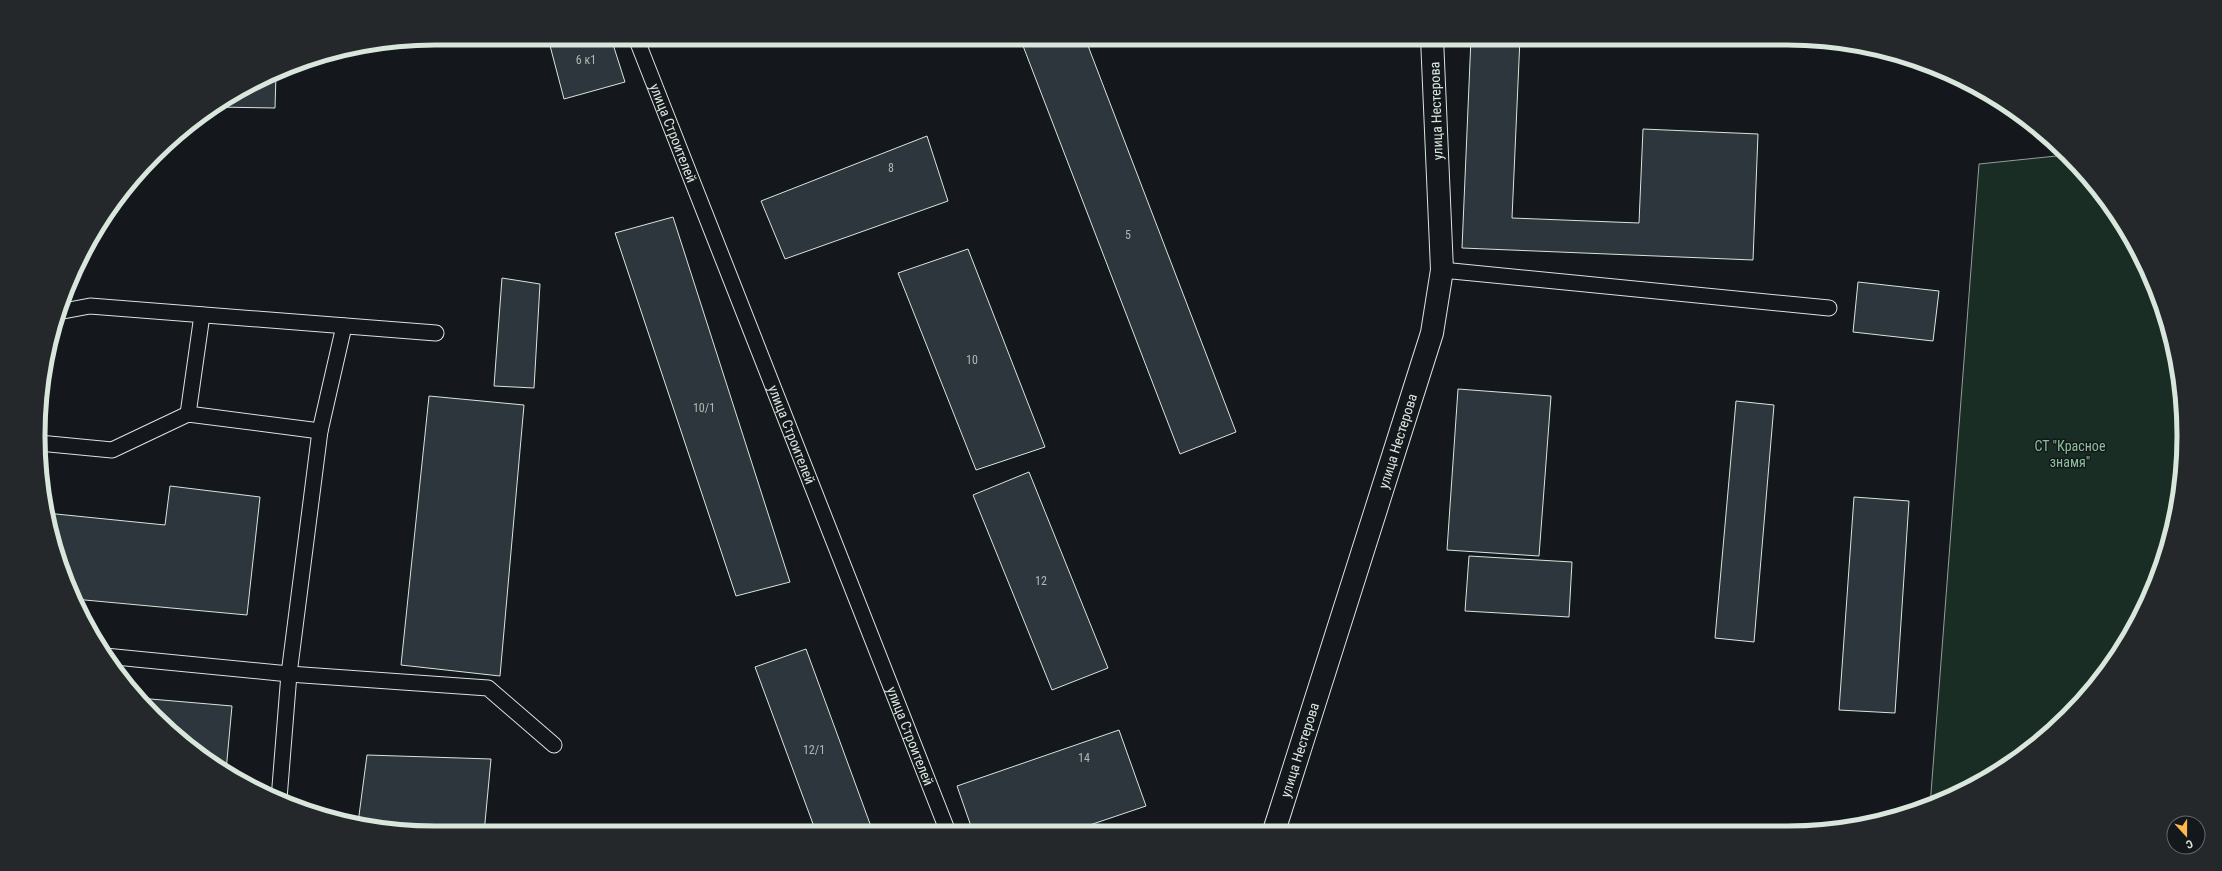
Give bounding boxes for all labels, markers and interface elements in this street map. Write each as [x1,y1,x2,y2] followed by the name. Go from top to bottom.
[576,53,596,67] house number: 6 к1
[1426,62,1446,160] street label: улица Нестерова
[647,81,700,185] street label: улица Строителей
[888,161,894,175] house number: 8
[1125,228,1131,242] house number: 5
[966,353,978,367] house number: 10
[765,383,818,486] street label: улица Строителей
[1375,392,1420,491] street label: улица Нестерова
[693,401,715,415] house number: 10/1
[2035,438,2106,470] park label: СТ "Красное знамя"
[1035,574,1047,588] house number: 12
[884,684,937,788] street label: улица Строителей
[1277,701,1322,799] street label: улица Нестерова
[803,743,825,757] house number: 12/1
[1078,751,1090,765] house number: 14
[2166,815,2206,855] north arrow
[2184,837,2195,851] text: С

